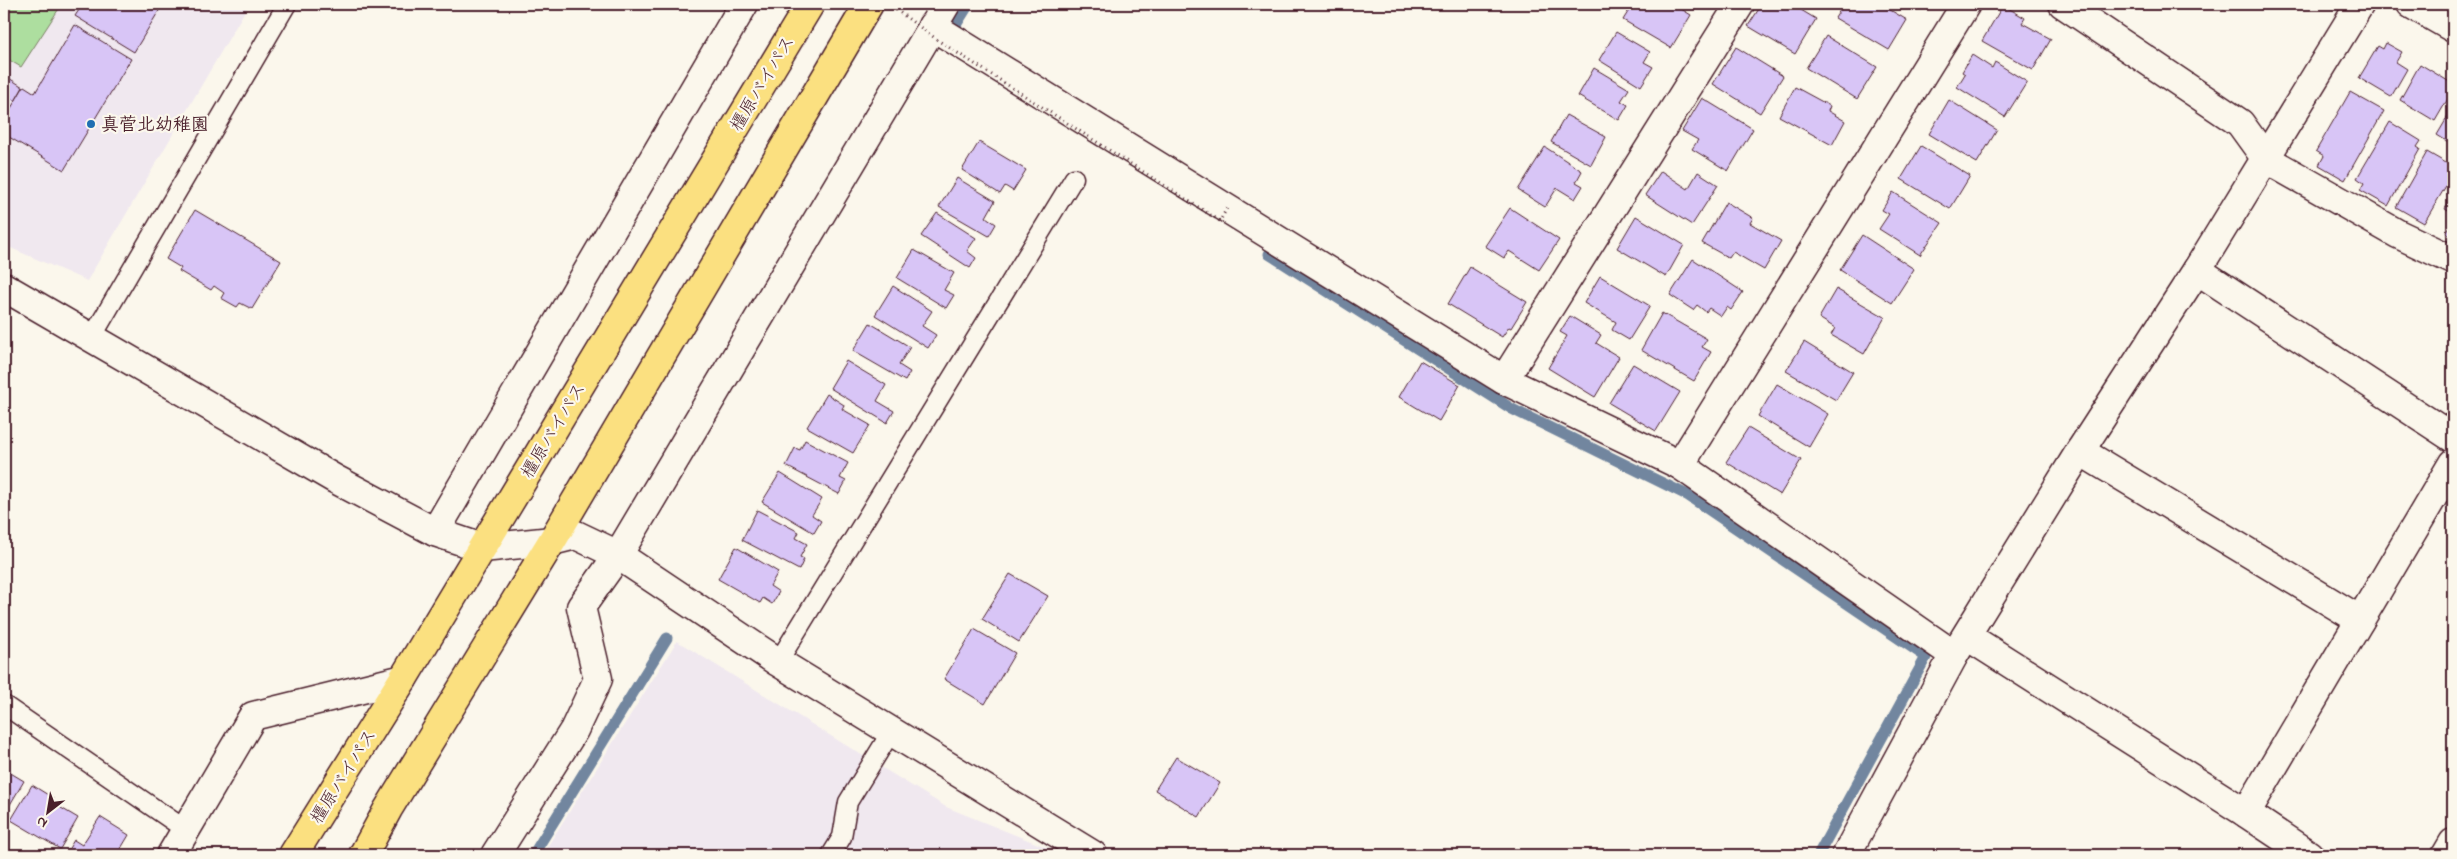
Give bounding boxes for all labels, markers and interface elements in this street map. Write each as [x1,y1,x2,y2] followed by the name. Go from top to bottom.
[725,31,803,137] street label: 橿原バイパス
[101,113,209,139] place label: 真菅北幼稚園
[85,118,97,130] marker: 真菅北幼稚園
[516,378,594,484] street label: 橿原バイパス
[305,725,384,830] street label: 橿原バイパス
[22,786,72,836] north arrow
[33,810,52,833] text: N

